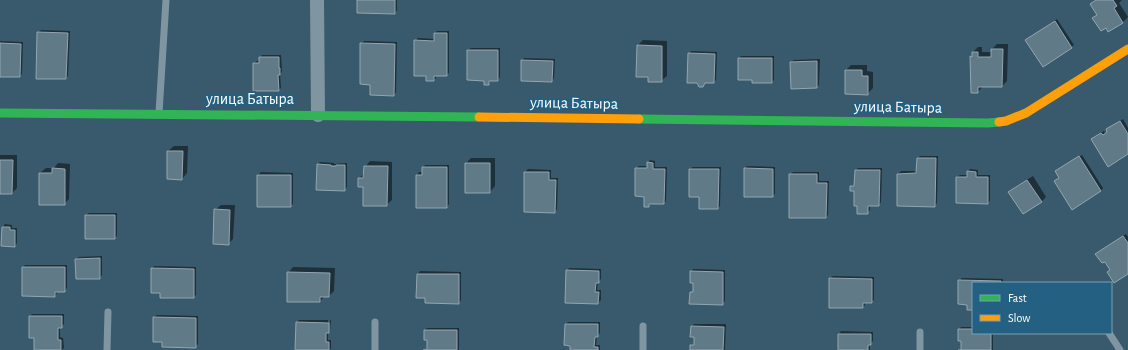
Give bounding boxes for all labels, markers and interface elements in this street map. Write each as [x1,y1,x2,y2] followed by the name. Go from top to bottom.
[205,91,294,108] street label: улица Батыра
[529,94,618,113] street label: улица Батыра
[853,98,942,117] street label: улица Батыра
[972,282,1112,334] legend
[1008,292,1027,304] text: Fast
[1008,312,1030,324] text: Slow

